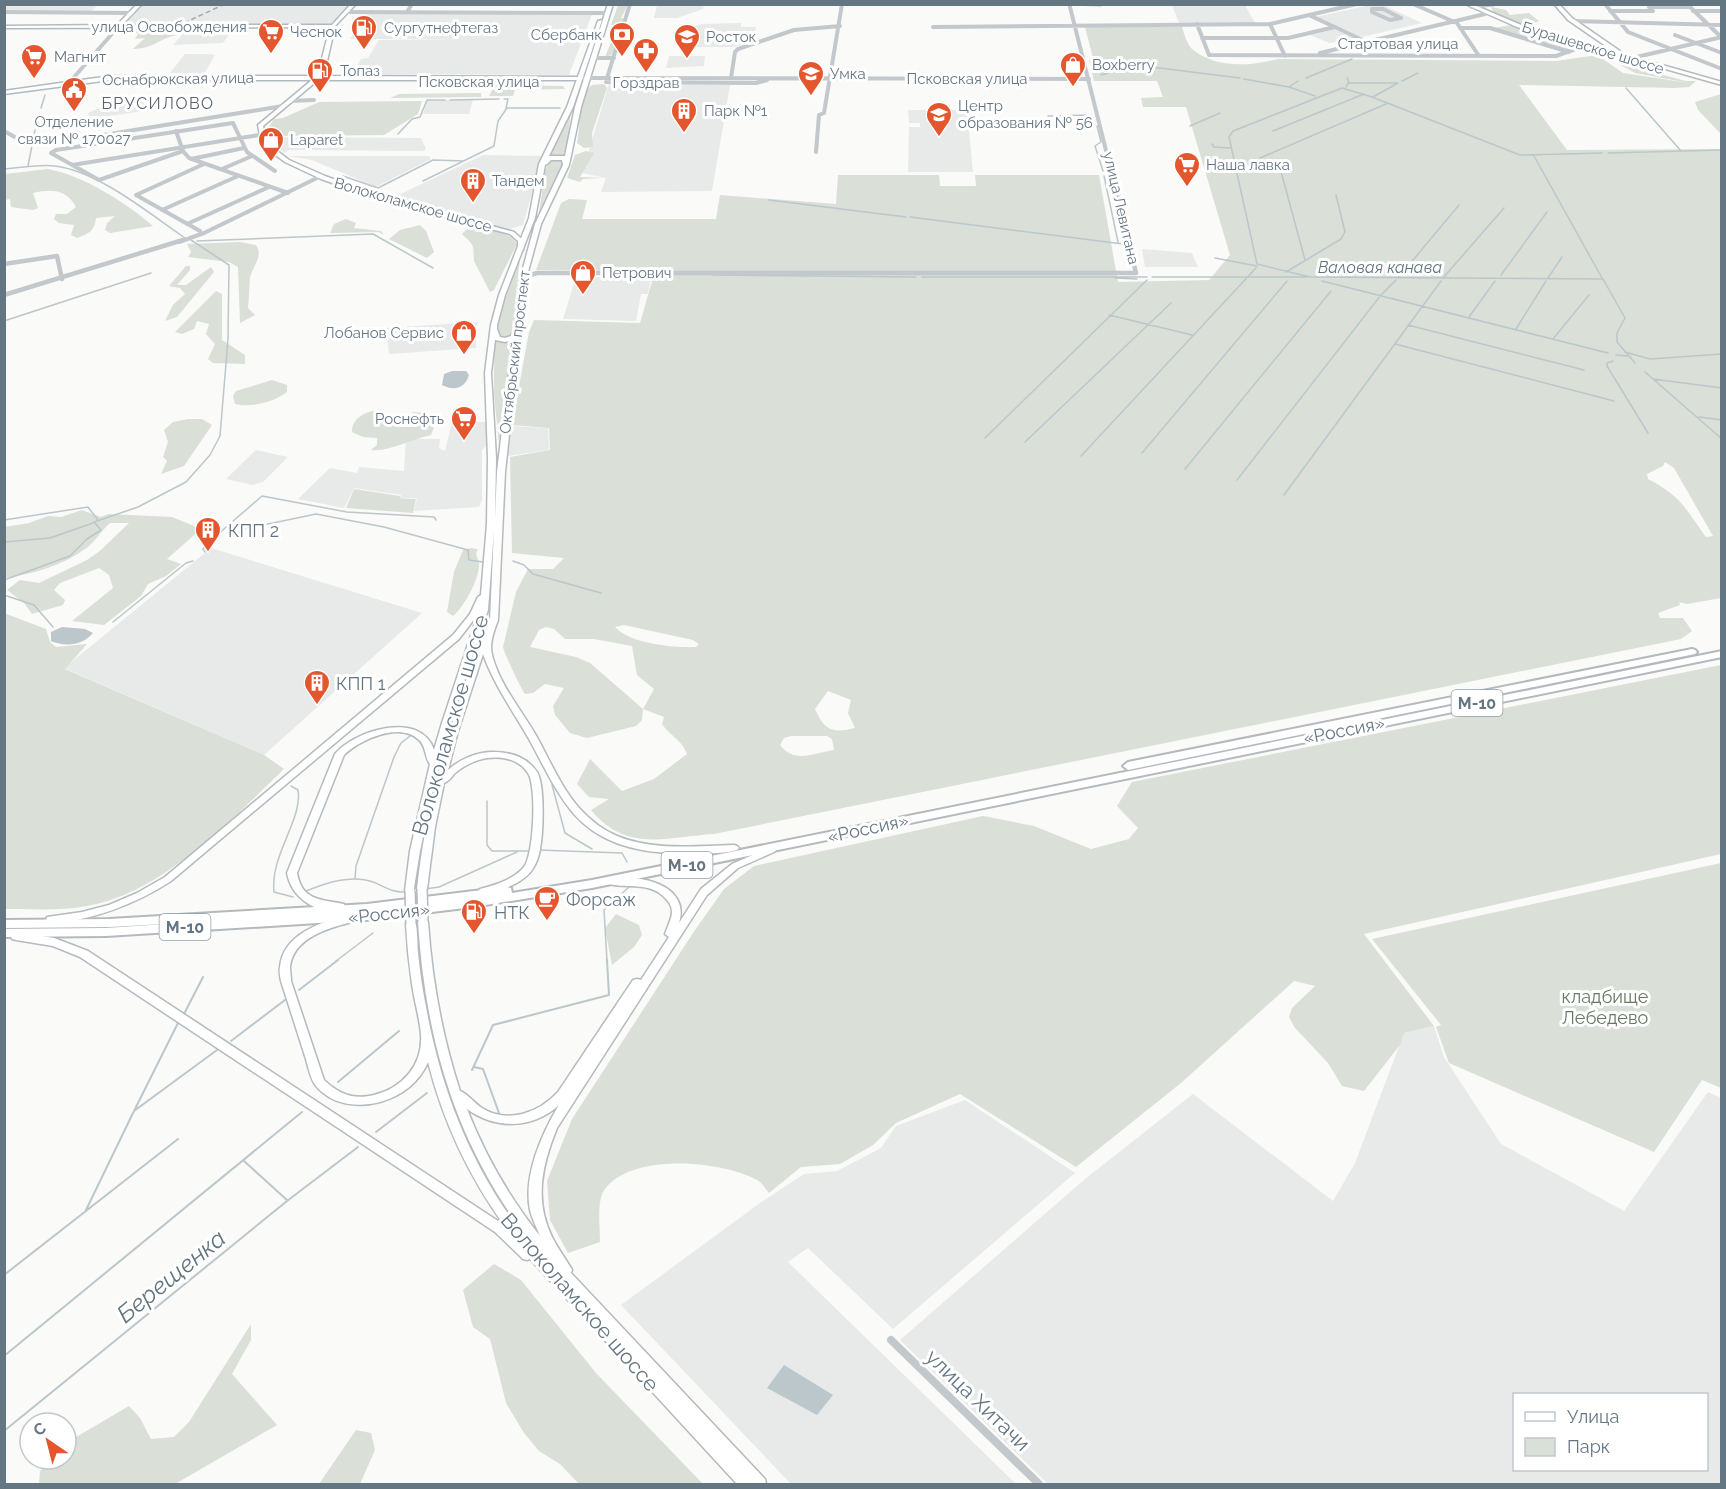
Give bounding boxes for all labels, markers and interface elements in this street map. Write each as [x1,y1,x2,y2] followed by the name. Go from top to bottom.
[349,13,379,51] fuel station icon: Сургутнефтегаз
[256,17,286,55] supermarket icon: Чеснок
[91,18,247,36] street label: улица Освобождения
[1520,18,1666,78] street label: Бурашевское шоссе
[384,19,498,37] place label: Сургутнефтегаз
[607,20,637,58] bank icon: Сбербанк
[672,22,702,60] school or university icon: Росток
[290,23,342,41] place label: Чеснок
[531,26,602,44] place label: Сбербанк
[706,28,757,46] place label: Росток
[1338,35,1458,53] street label: Стартовая улица
[631,36,661,74] pharmacy icon: Горздрав
[19,42,49,80] supermarket icon: Магнит
[54,48,106,66] place label: Магнит
[1058,50,1088,88] shop icon: Boxberry
[305,56,335,94] fuel station icon: Топаз
[1092,56,1155,74] place label: Boxberry
[796,59,826,97] school or university icon: Умка
[340,62,380,80] place label: Топаз
[830,65,866,83] place label: Умка
[102,69,254,89] street label: Оснабрюкская улица
[906,70,1028,88] street label: Псковская улица
[418,73,540,91] street label: Псковская улица
[613,74,679,92] place label: Горздрав
[59,75,89,113] public building icon: Отделение связи № 170027
[101,94,215,113] district label: БРУСИЛОВО
[669,96,699,134] building icon: Парк №1
[958,97,1093,132] place label: Центр образования № 56
[924,100,954,138] school or university icon: Центр образования № 56
[704,102,768,120] place label: Парк №1
[17,113,131,148] place label: Отделение связи № 170027
[256,125,286,163] shop icon: Laparet
[290,131,343,149] place label: Laparet
[1099,150,1143,266] street label: улица Левитана
[1172,150,1202,188] supermarket icon: Наша лавка
[1206,156,1290,174] place label: Наша лавка
[458,166,488,204] building icon: Тандем
[492,172,545,190] place label: Тандем
[332,174,494,236] street label: Волоколамское шоссе
[568,258,598,296] shop icon: Петрович
[1318,258,1442,277] water label: Валовая канава
[602,264,672,282] place label: Петрович
[496,269,534,435] street label: Октябрьский проспект
[449,318,479,356] shop icon: Лобанов Сервис
[324,324,444,342] place label: Лобанов Сервис
[449,404,479,442] supermarket icon: Роснефть
[375,410,444,428] place label: Роснефть
[193,515,223,553] building icon: КПП 2
[228,520,279,541] place label: КПП 2
[407,612,493,838] street label: Волоколамское шоссе
[302,668,332,706] building icon: КПП 1
[336,673,386,694] place label: КПП 1
[1452,690,1502,716] road number: М-10
[1302,712,1386,748] street label: «Россия»
[826,809,910,847] street label: «Россия»
[662,852,712,878] road number: М-10
[532,884,562,922] cafe icon: Форсаж
[566,889,636,910] place label: Форсаж
[459,897,489,935] fuel station icon: НТК
[347,898,431,928] street label: «Россия»
[494,902,530,923] place label: НТК
[160,914,210,940] road number: М-10
[1562,986,1649,1028] park label: кладбище Лебедево
[496,1208,664,1396] street label: Волоколамское шоссе
[111,1223,231,1329] water label: Берещенка
[921,1344,1035,1456] street label: улица Хитачи
[1513,1393,1708,1471] legend
[1567,1406,1619,1427] text: Улица
[18,1411,78,1471] north arrow
[30,1418,50,1440] text: С
[1567,1436,1610,1457] text: Парк

